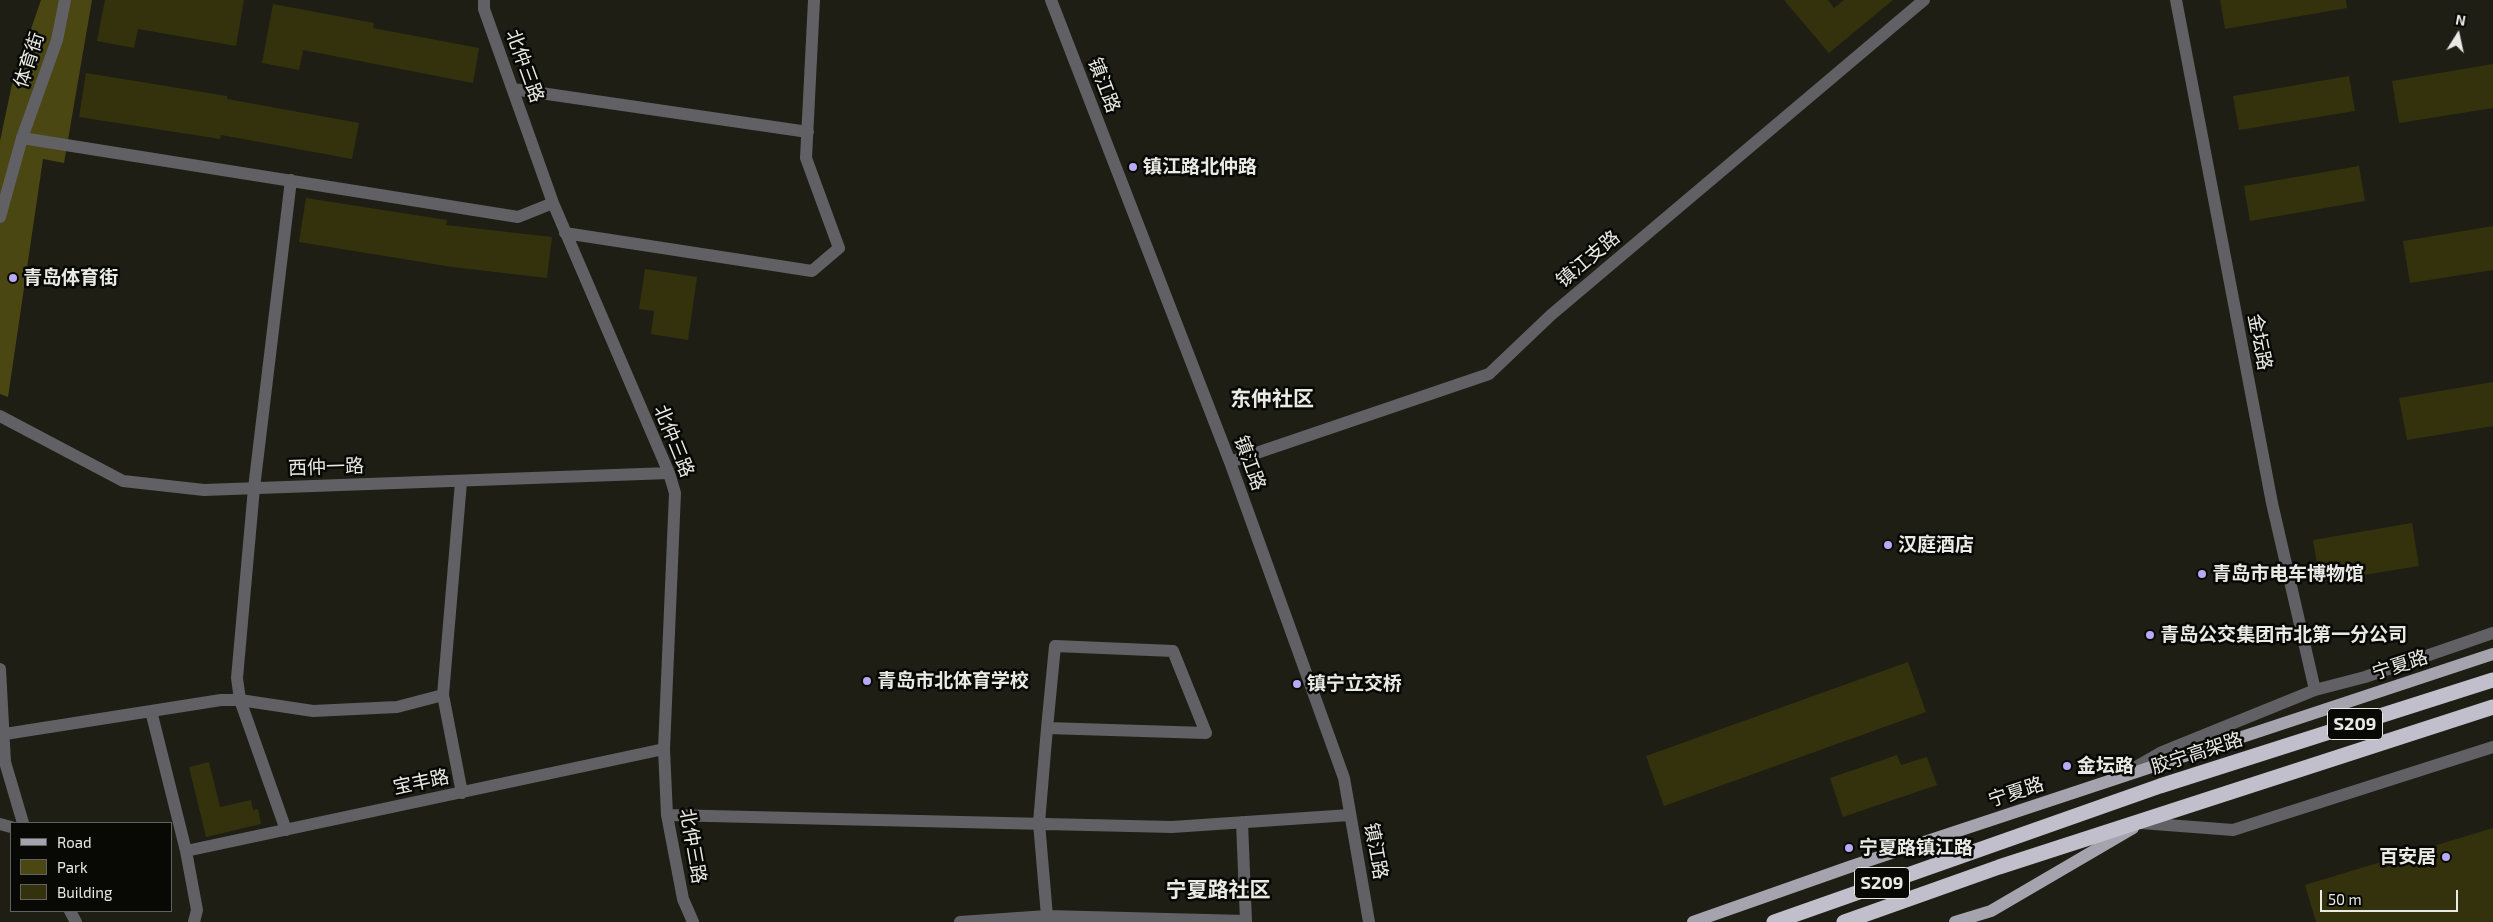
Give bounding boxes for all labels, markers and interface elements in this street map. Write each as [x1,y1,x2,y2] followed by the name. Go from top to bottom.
[2433,10,2483,60] north arrow
[2454,10,2467,29] text: N
[501,26,549,106] street label: 北仲三路
[9,29,49,91] street label: 体育街
[1083,54,1125,116] street label: 镇江路
[1143,156,1257,178] place label: 镇江路北仲路
[1127,161,1139,173] marker: 镇江路北仲路
[1552,226,1624,292] street label: 镇江支路
[23,267,118,289] place label: 青岛体育街
[7,272,19,284] marker: 青岛体育街
[2243,312,2277,372] street label: 金坛路
[1230,386,1314,412] district label: 东仲社区
[649,401,699,481] street label: 北仲三路
[1230,432,1270,494] street label: 镇江路
[288,454,364,480] street label: 西仲一路
[1898,534,1974,556] place label: 汉庭酒店
[1882,539,1894,551] marker: 汉庭酒店
[2212,563,2364,585] place label: 青岛市电车博物馆
[2196,568,2208,580] marker: 青岛市电车博物馆
[2160,624,2407,646] place label: 青岛公交集团市北第一分公司
[2144,629,2156,641] marker: 青岛公交集团市北第一分公司
[2369,645,2431,685] street label: 宁夏路
[877,670,1029,692] place label: 青岛市北体育学校
[1307,673,1402,695] place label: 镇宁立交桥
[861,675,873,687] marker: 青岛市北体育学校
[1291,678,1303,690] marker: 镇宁立交桥
[2328,709,2382,740] road number: S209
[2148,727,2246,779] street label: 胶宁高架路
[2077,755,2134,777] place label: 金坛路
[2061,760,2073,772] marker: 金坛路
[391,765,451,799] street label: 宝丰路
[1985,772,2047,812] street label: 宁夏路
[675,807,711,885] street label: 北仲三路
[1360,821,1392,881] street label: 镇江路
[10,822,172,912] legend
[57,833,92,851] text: Road
[1859,837,1973,859] place label: 宁夏路镇江路
[1843,842,1855,854] marker: 宁夏路镇江路
[2379,846,2436,868] place label: 百安居
[2440,851,2452,863] marker: 百安居
[57,858,88,876] text: Park
[1854,868,1910,898] road number: S209
[1166,877,1270,903] district label: 宁夏路社区
[2323,880,2460,912] scale bar
[57,883,112,901] text: Building
[2328,890,2362,908] text: 50 m

